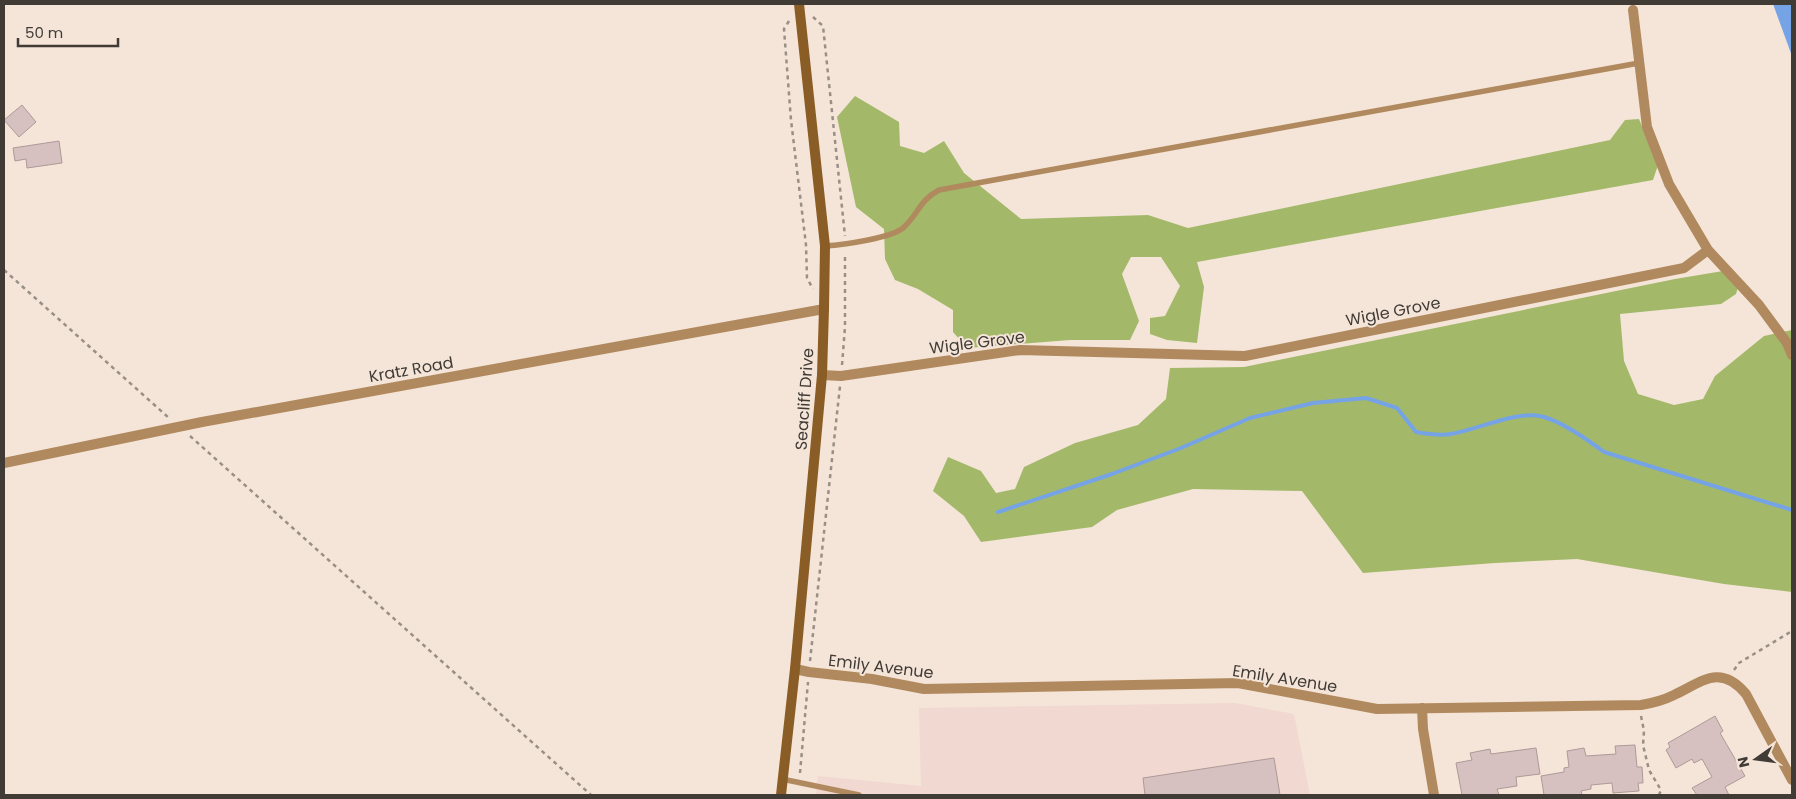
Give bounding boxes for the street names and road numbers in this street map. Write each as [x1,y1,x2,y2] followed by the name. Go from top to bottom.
[1344,291,1443,332] street label: Wigle Grove
[928,325,1026,360] street label: Wigle Grove
[789,347,820,451] street label: Seacliff Drive
[367,351,455,388] street label: Kratz Road
[827,649,935,684] street label: Emily Avenue
[1231,659,1339,698] street label: Emily Avenue

